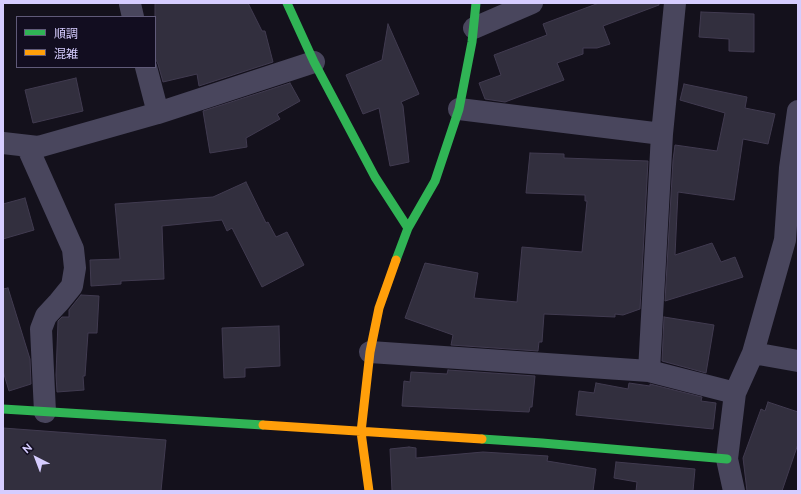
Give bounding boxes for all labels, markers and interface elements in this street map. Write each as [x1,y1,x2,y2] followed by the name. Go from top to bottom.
[16,16,156,68] legend
[54,27,78,41] text: 順調
[54,47,78,61] text: 混雑
[16,438,56,478] north arrow
[20,441,35,456] text: N

